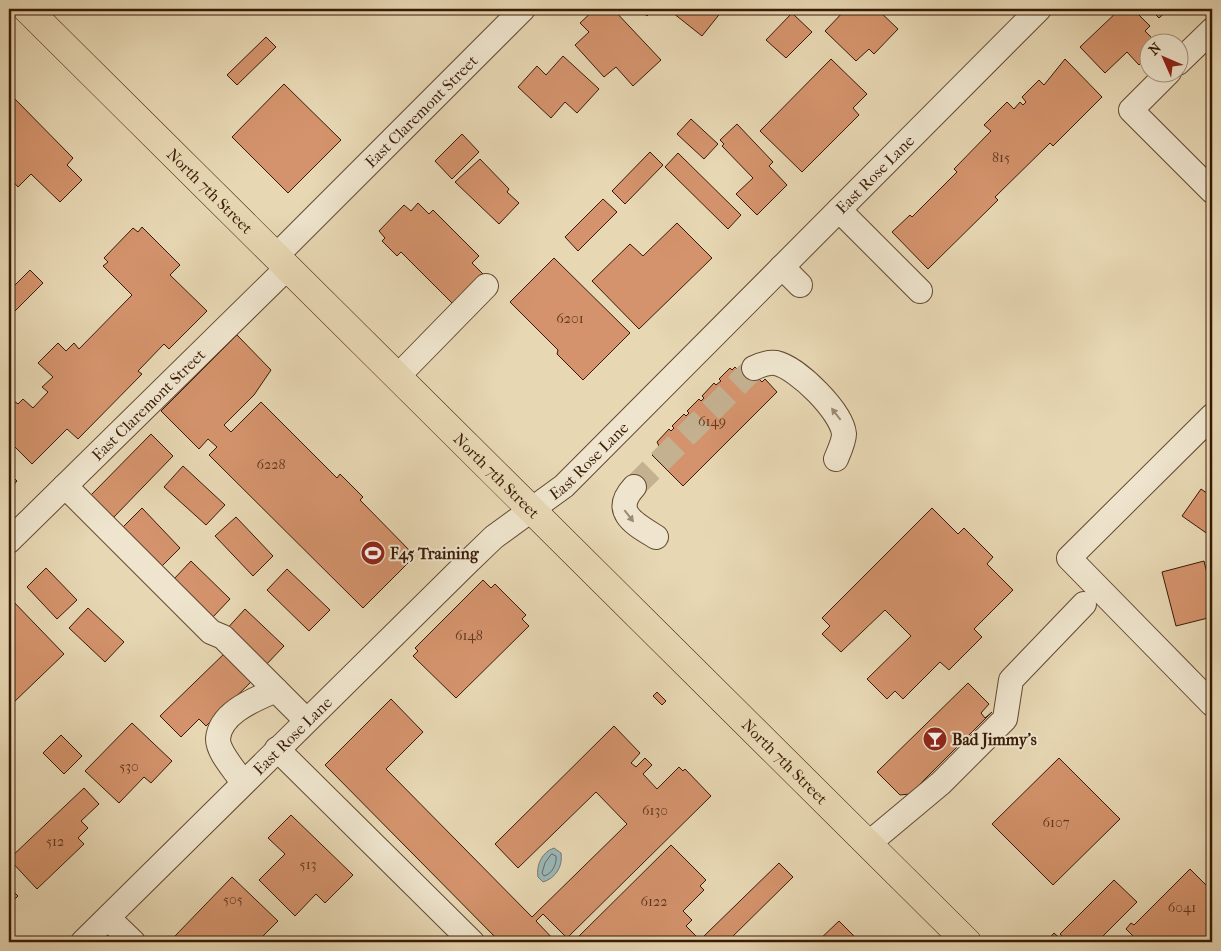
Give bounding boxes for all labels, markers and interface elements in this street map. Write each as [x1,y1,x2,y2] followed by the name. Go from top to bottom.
[1138,32,1188,82] north arrow
[1145,39,1165,59] text: N
[361,51,482,172] street label: East Claremont Street
[832,131,918,218] street label: East Rose Lane
[163,145,257,238] street label: North 7th Street
[992,149,1010,166] house number: 815
[556,310,584,327] house number: 6201
[88,345,209,465] street label: East Claremont Street
[830,408,841,421] one-way arrow
[698,413,726,430] house number: 6149
[546,418,633,504] street label: East Rose Lane
[450,429,544,522] street label: North 7th Street
[256,456,286,473] house number: 6228
[624,509,635,522] one-way arrow
[360,540,386,566] sports icon: F45 Training
[389,544,479,564] place label: F45 Training
[455,627,483,644] house number: 6148
[249,693,336,779] street label: East Rose Lane
[738,715,832,808] street label: North 7th Street
[922,726,948,752] bar icon: Bad Jimmy's
[952,730,1037,750] place label: Bad Jimmy's
[119,758,139,775] house number: 530
[642,802,668,819] house number: 6130
[1043,814,1070,831] house number: 6107
[46,833,64,850] house number: 512
[300,856,316,873] house number: 513
[223,891,243,908] house number: 505
[641,893,667,910] house number: 6122
[1168,899,1196,916] house number: 6041

